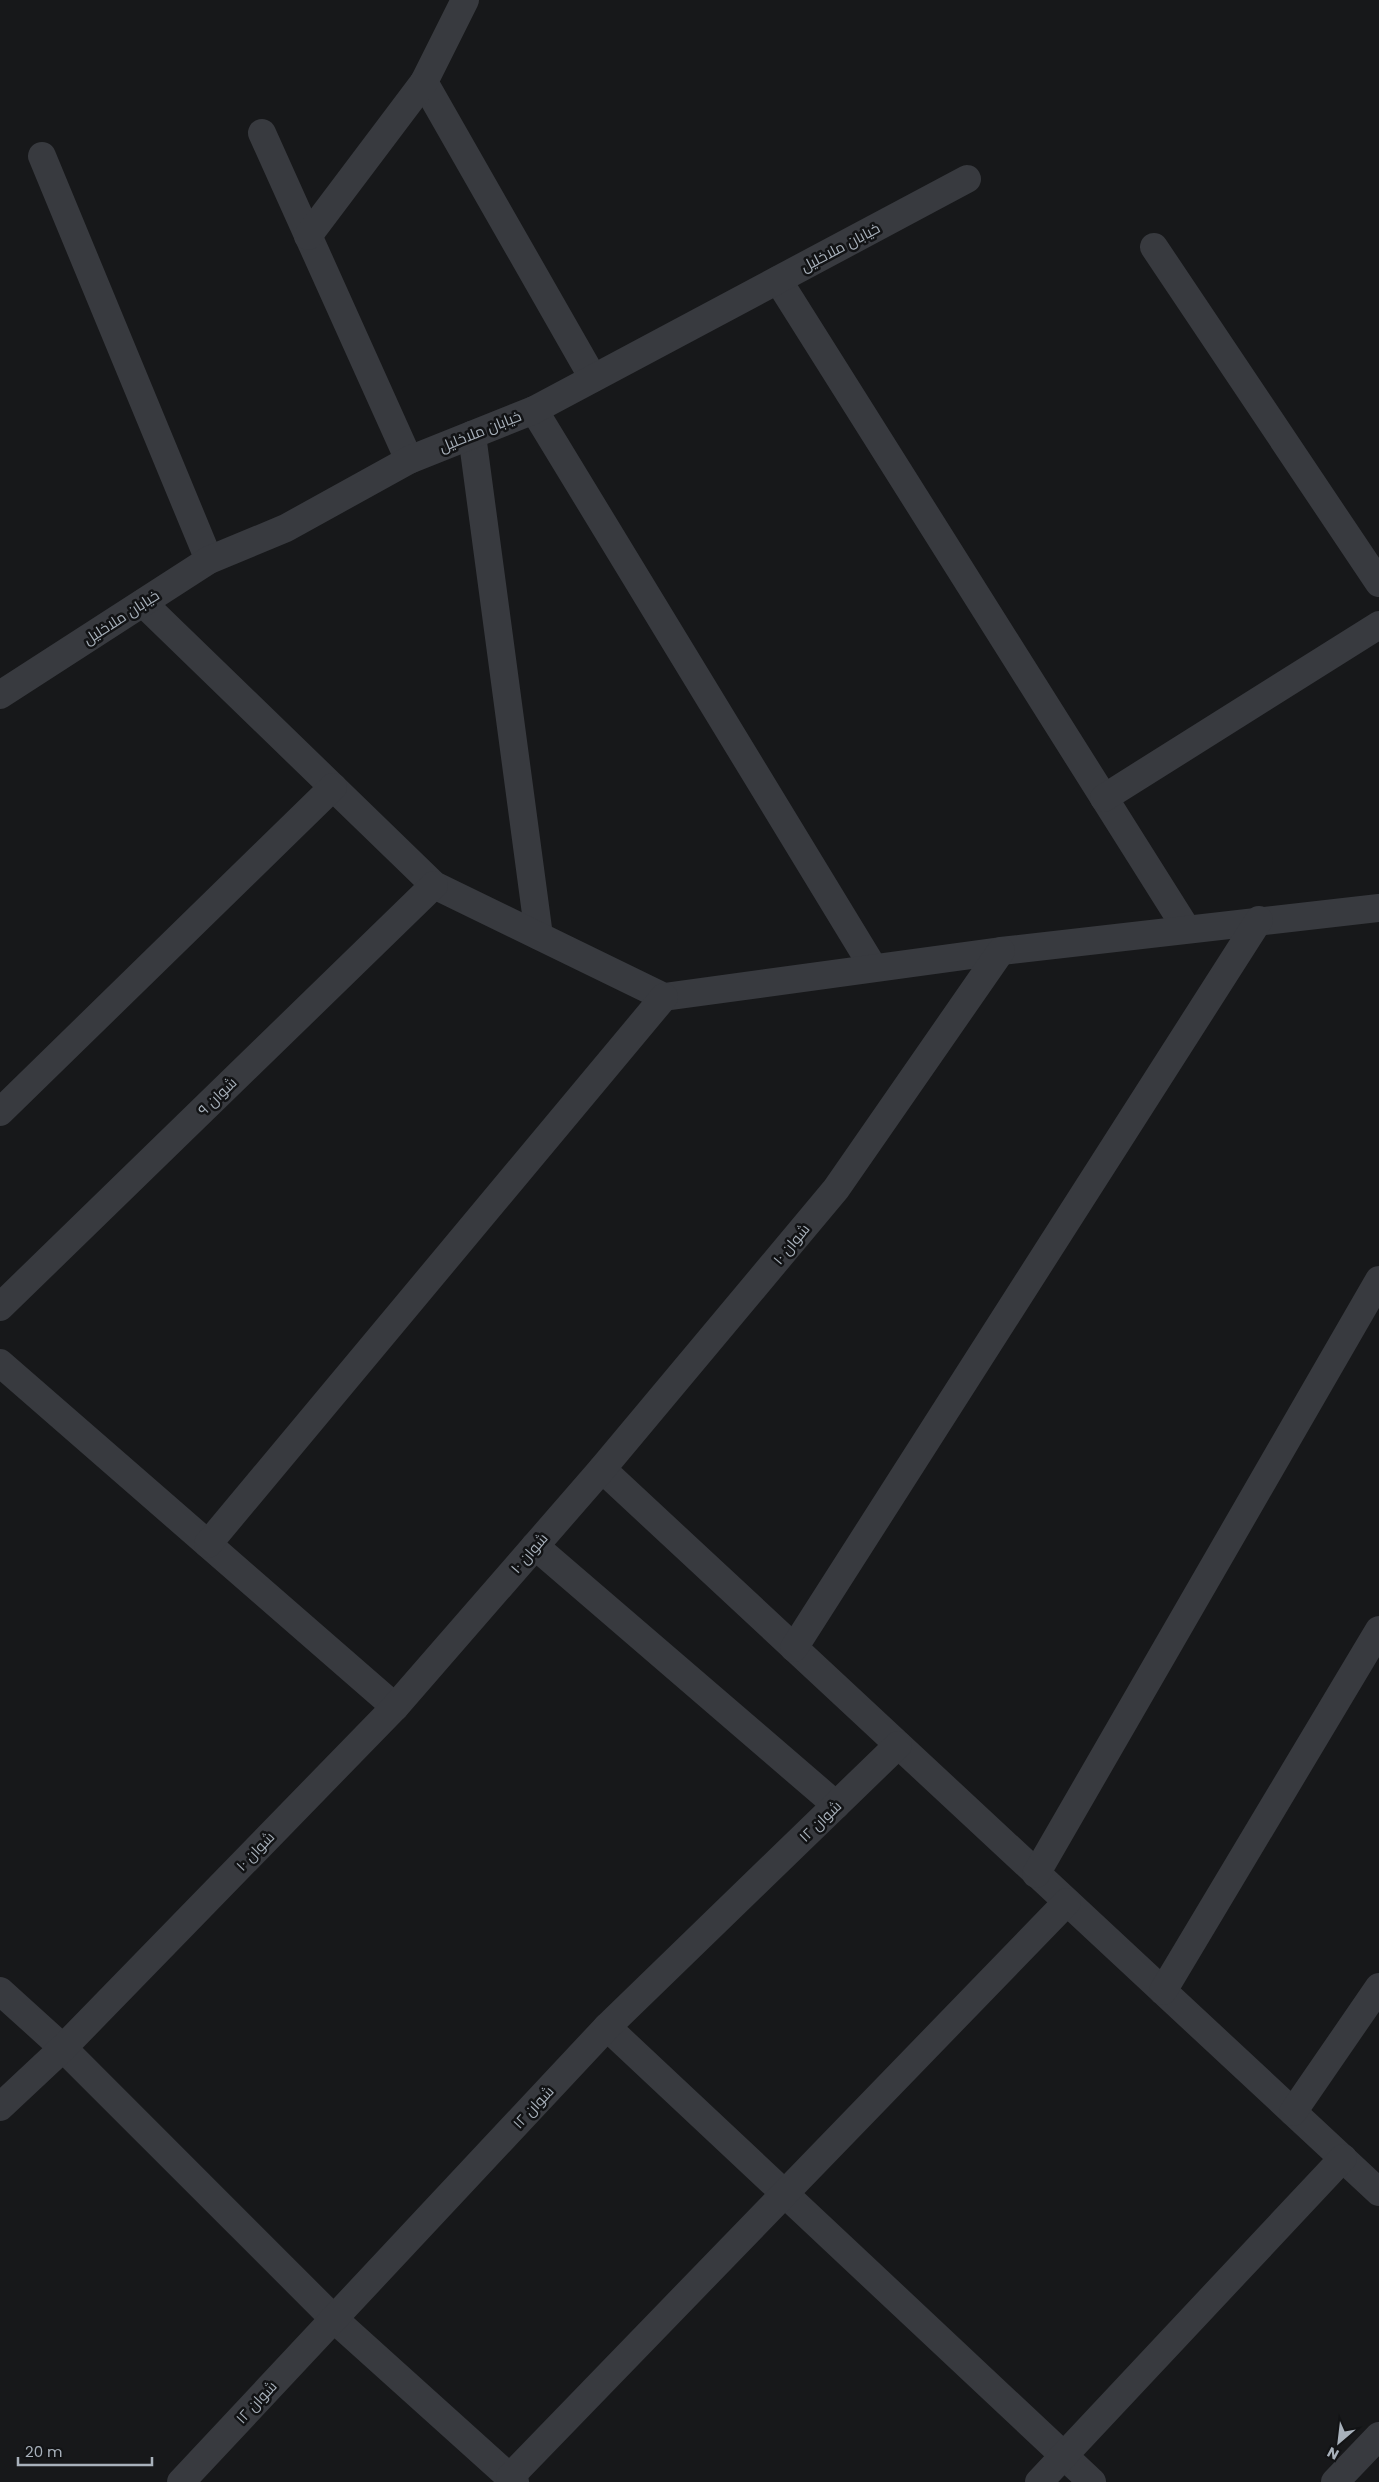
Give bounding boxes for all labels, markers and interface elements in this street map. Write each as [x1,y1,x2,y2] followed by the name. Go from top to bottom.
[797,217,883,277] street label: خیابان ملاخلیل
[436,405,524,457] street label: خیابان ملاخلیل
[79,584,163,650] street label: خیابان ملاخلیل
[193,1072,241,1120] street label: شوان ۹
[768,1219,814,1269] street label: شوان ۱۰
[505,1528,553,1578] street label: شوان ۱۰
[794,1796,846,1846] street label: شوان ۱۲
[231,1827,279,1875] street label: شوان ۱۰
[508,2081,558,2133] street label: شوان ۱۲
[231,2376,281,2428] street label: شوان ۱۲
[1314,2417,1364,2467] north arrow
[18,2434,151,2466] scale bar
[25,2441,63,2462] text: 20 m
[1324,2442,1342,2465] text: N

